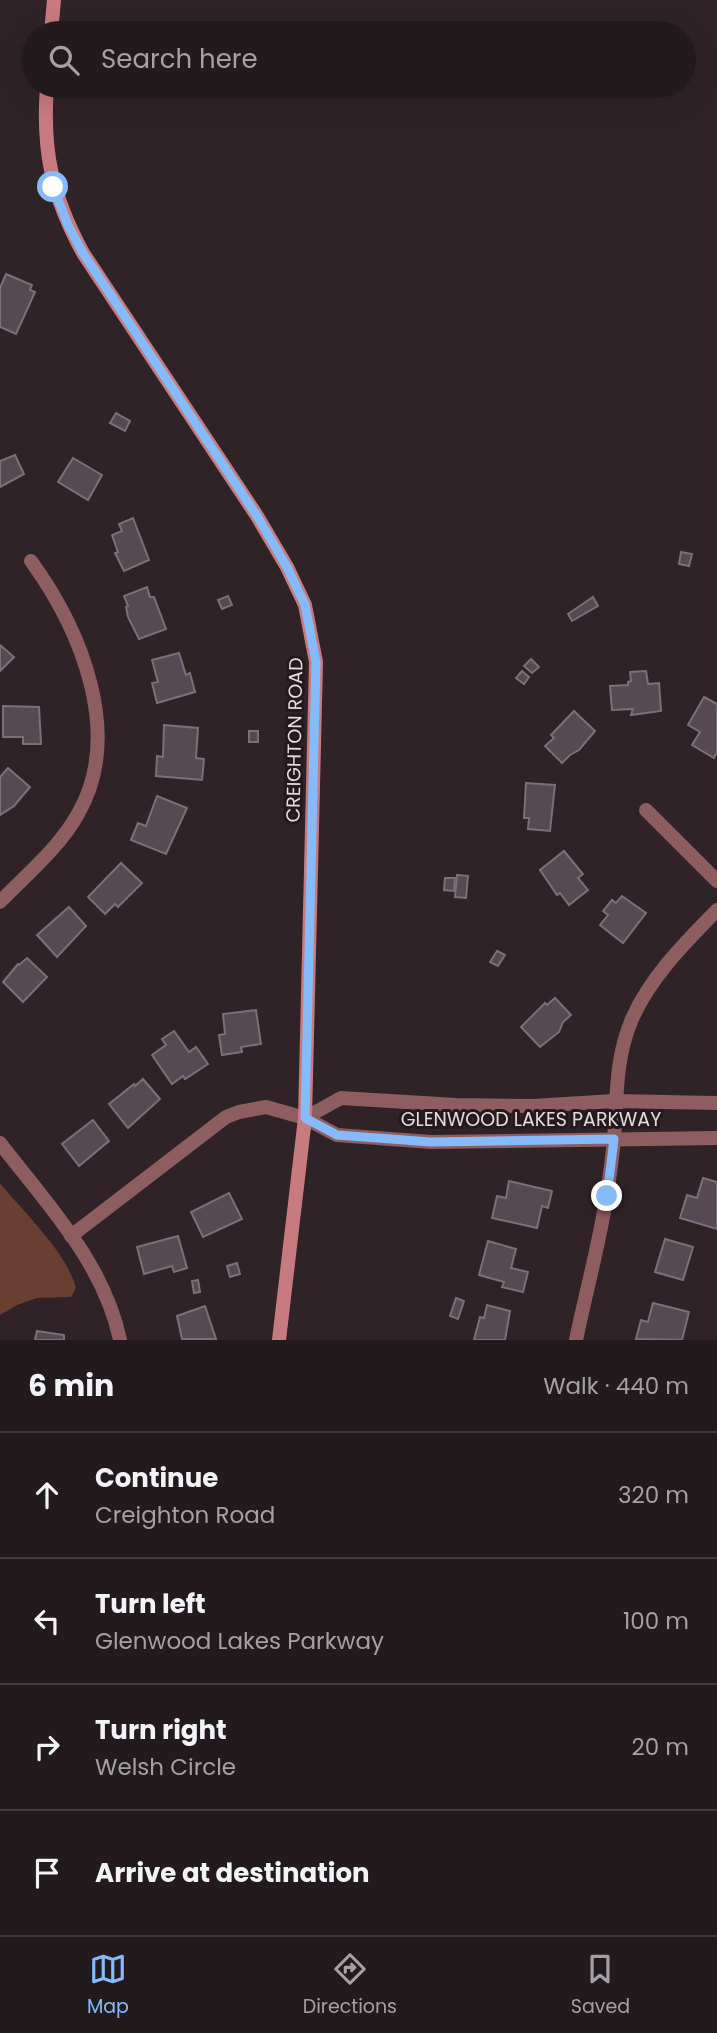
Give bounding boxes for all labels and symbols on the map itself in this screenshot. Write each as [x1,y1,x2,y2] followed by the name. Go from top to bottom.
[37,171,68,202] route start
[280,657,309,823] street label: CREIGHTON ROAD
[401,1106,661,1133] street label: GLENWOOD LAKES PARKWAY
[591,1180,622,1211] route end

